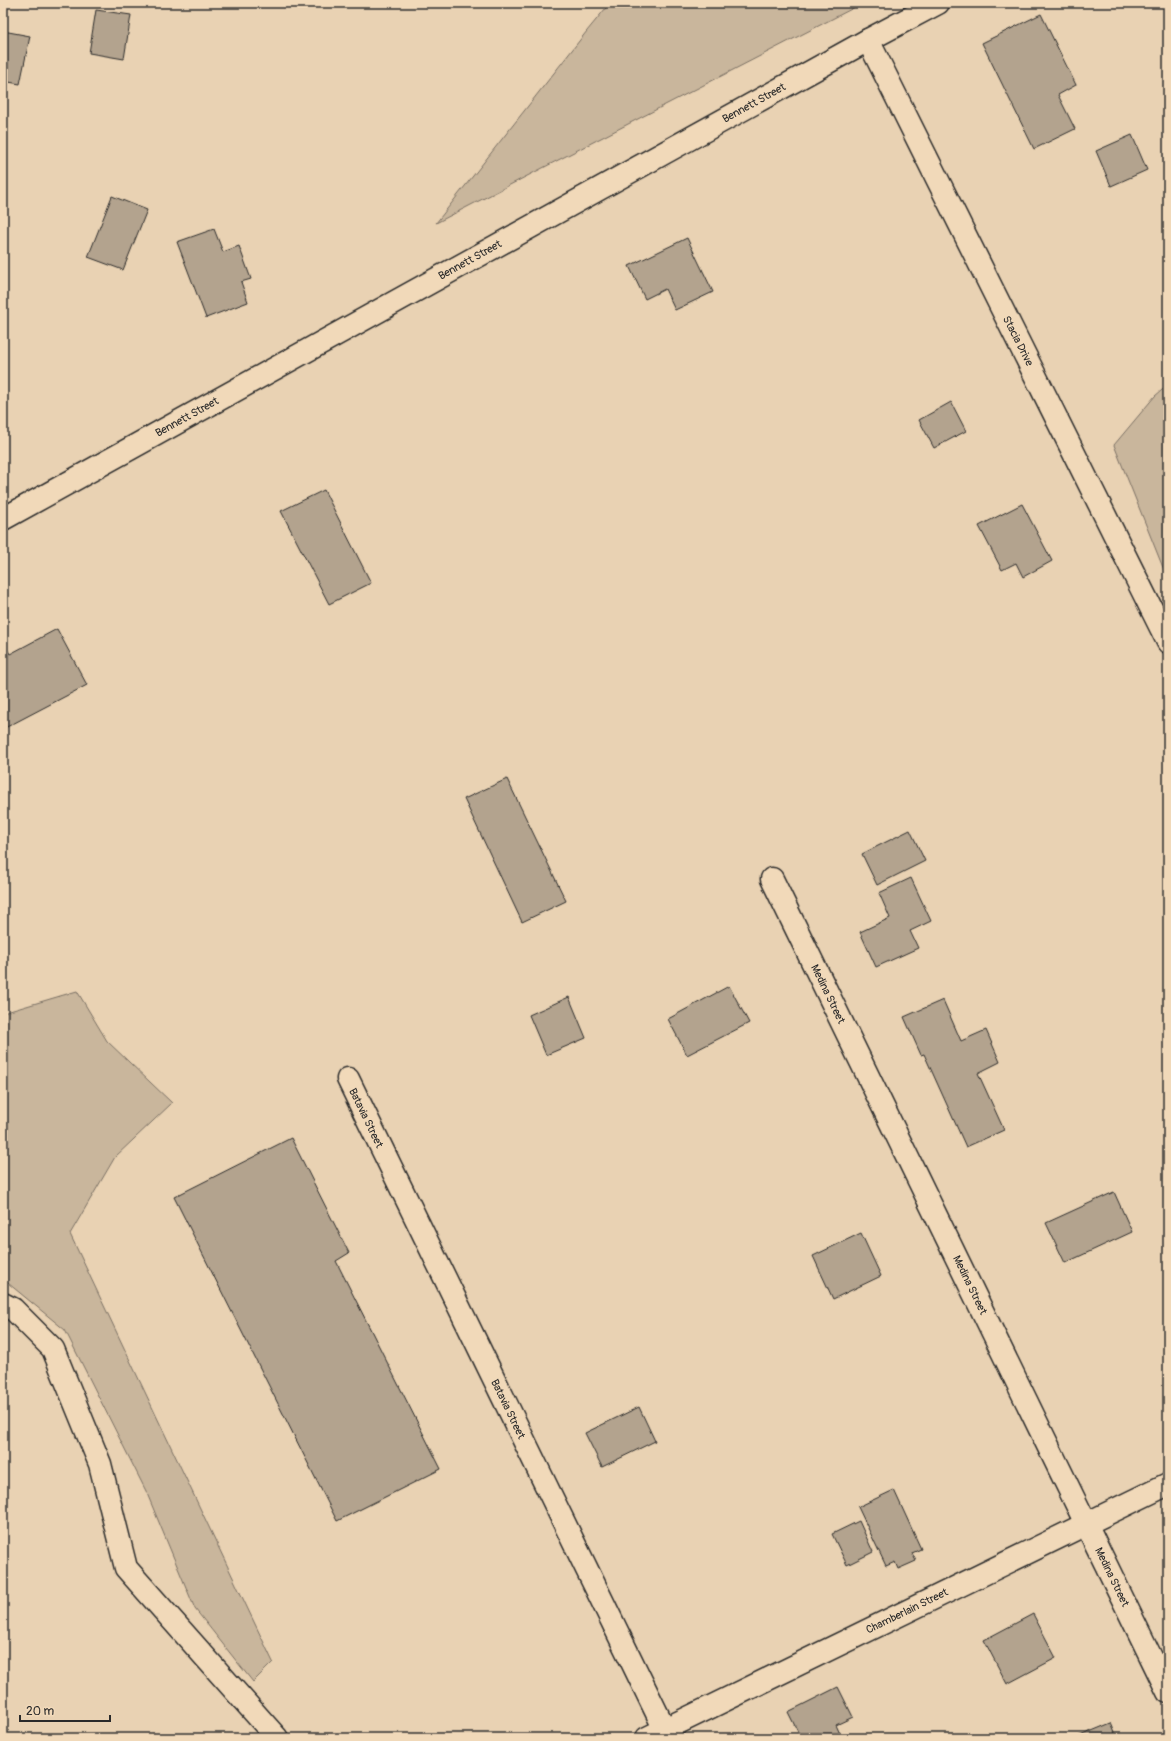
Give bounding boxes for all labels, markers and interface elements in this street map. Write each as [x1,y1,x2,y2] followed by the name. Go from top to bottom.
[720,80,788,126] street label: Bennett Street
[436,237,504,283] street label: Bennett Street
[1000,314,1036,369] street label: Stacia Drive
[153,394,221,440] street label: Bennett Street
[808,962,848,1026] street label: Medina Street
[346,1086,386,1150] street label: Batavia Street
[950,1253,990,1317] street label: Medina Street
[488,1377,528,1441] street label: Batavia Street
[1092,1545,1132,1609] street label: Medina Street
[864,1585,951,1636] street label: Chamberlain Street
[20,1697,110,1723] scale bar
[26,1704,55,1719] text: 20 m

